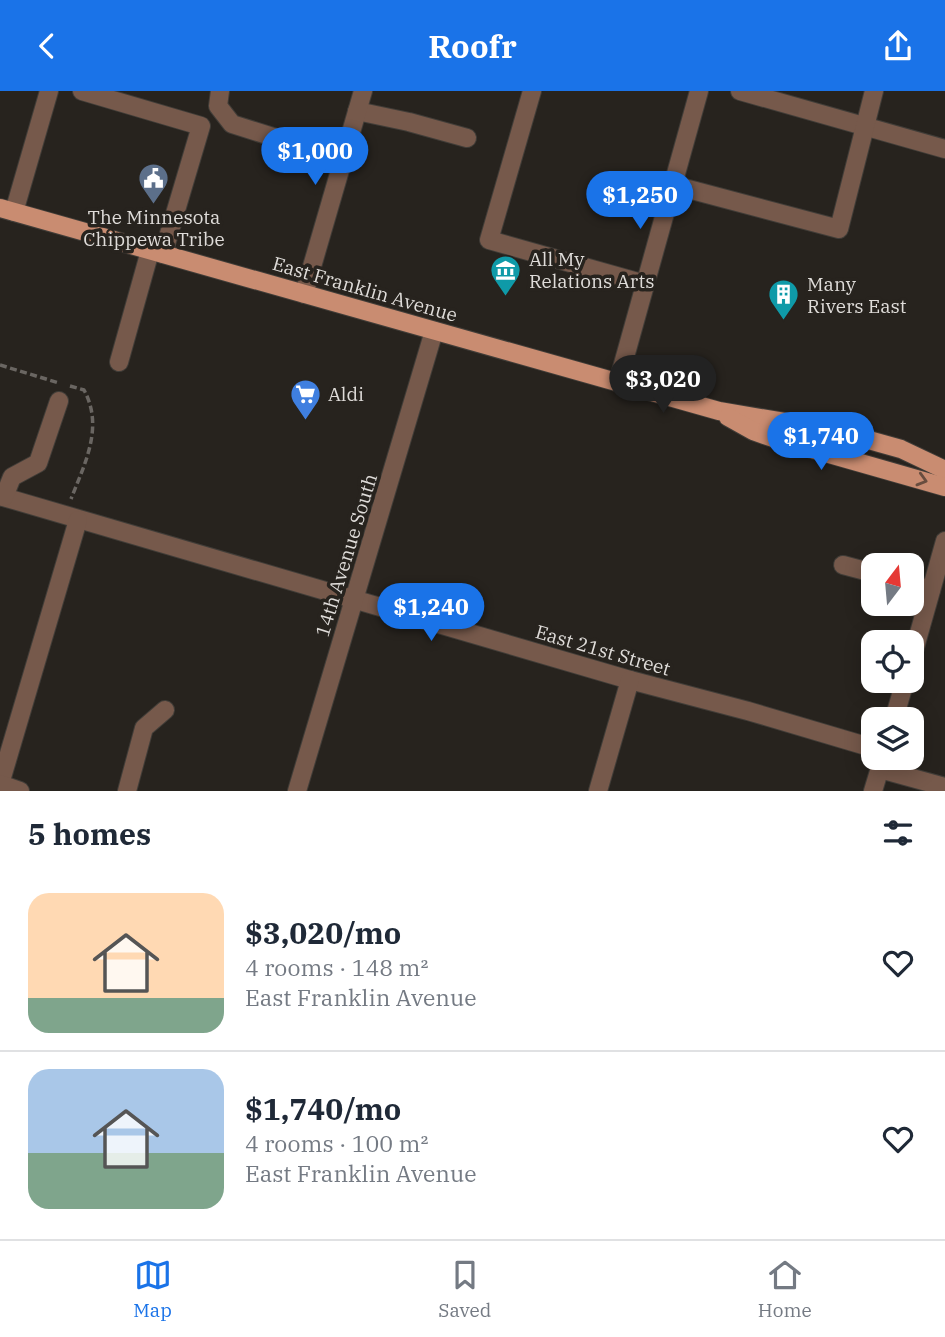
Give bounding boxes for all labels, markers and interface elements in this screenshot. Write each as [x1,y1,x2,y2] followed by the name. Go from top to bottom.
[428,25,517,67] text: Roofr
[28,27,66,65] icon: back
[879,27,917,65] icon: share
[258,127,372,187] pin: $1,000
[277,135,353,165] text: $1,000
[137,161,171,205] public building icon: The Minnesota Chippewa Tribe
[583,171,697,231] pin: $1,250
[602,179,678,209] text: $1,250
[83,205,225,251] place label: The Minnesota Chippewa Tribe
[529,247,654,293] place label: All My Relations Arts
[270,251,460,327] street label: East Franklin Avenue
[489,253,523,297] museum icon: All My Relations Arts
[807,272,907,318] place label: Many Rivers East
[767,278,801,322] building icon: Many Rivers East
[606,355,720,415] pin: $3,020
[625,363,701,393] text: $3,020
[288,377,322,421] supermarket icon: Aldi
[328,382,364,406] place label: Aldi
[764,413,878,472] pin: $1,740
[783,420,859,450] text: $1,740
[310,470,382,639] street label: 14th Avenue South
[915,472,927,487] one-way arrow
[861,553,924,616] north arrow
[861,553,924,770] map controls
[374,583,488,643] pin: $1,240
[393,591,469,621] text: $1,240
[533,619,674,681] street label: East 21st Street
[861,630,924,693] button: locate
[861,707,924,770] button: layers
[28,814,151,853] text: 5 homes
[879,814,917,852] icon: filters
[245,913,401,952] text: $3,020/mo
[84,921,168,1005] icon: home
[879,944,917,982] icon: heart
[245,952,428,982] text: 4 rooms · 148 m²
[245,982,477,1012] text: East Franklin Avenue
[245,1089,401,1128] text: $1,740/mo
[84,1097,168,1181] icon: home
[879,1120,917,1158] icon: heart
[245,1128,428,1158] text: 4 rooms · 100 m²
[245,1158,477,1188] text: East Franklin Avenue
[133,1256,172,1322] tab: Map
[438,1256,491,1322] tab: Saved
[758,1256,812,1322] tab: Home

